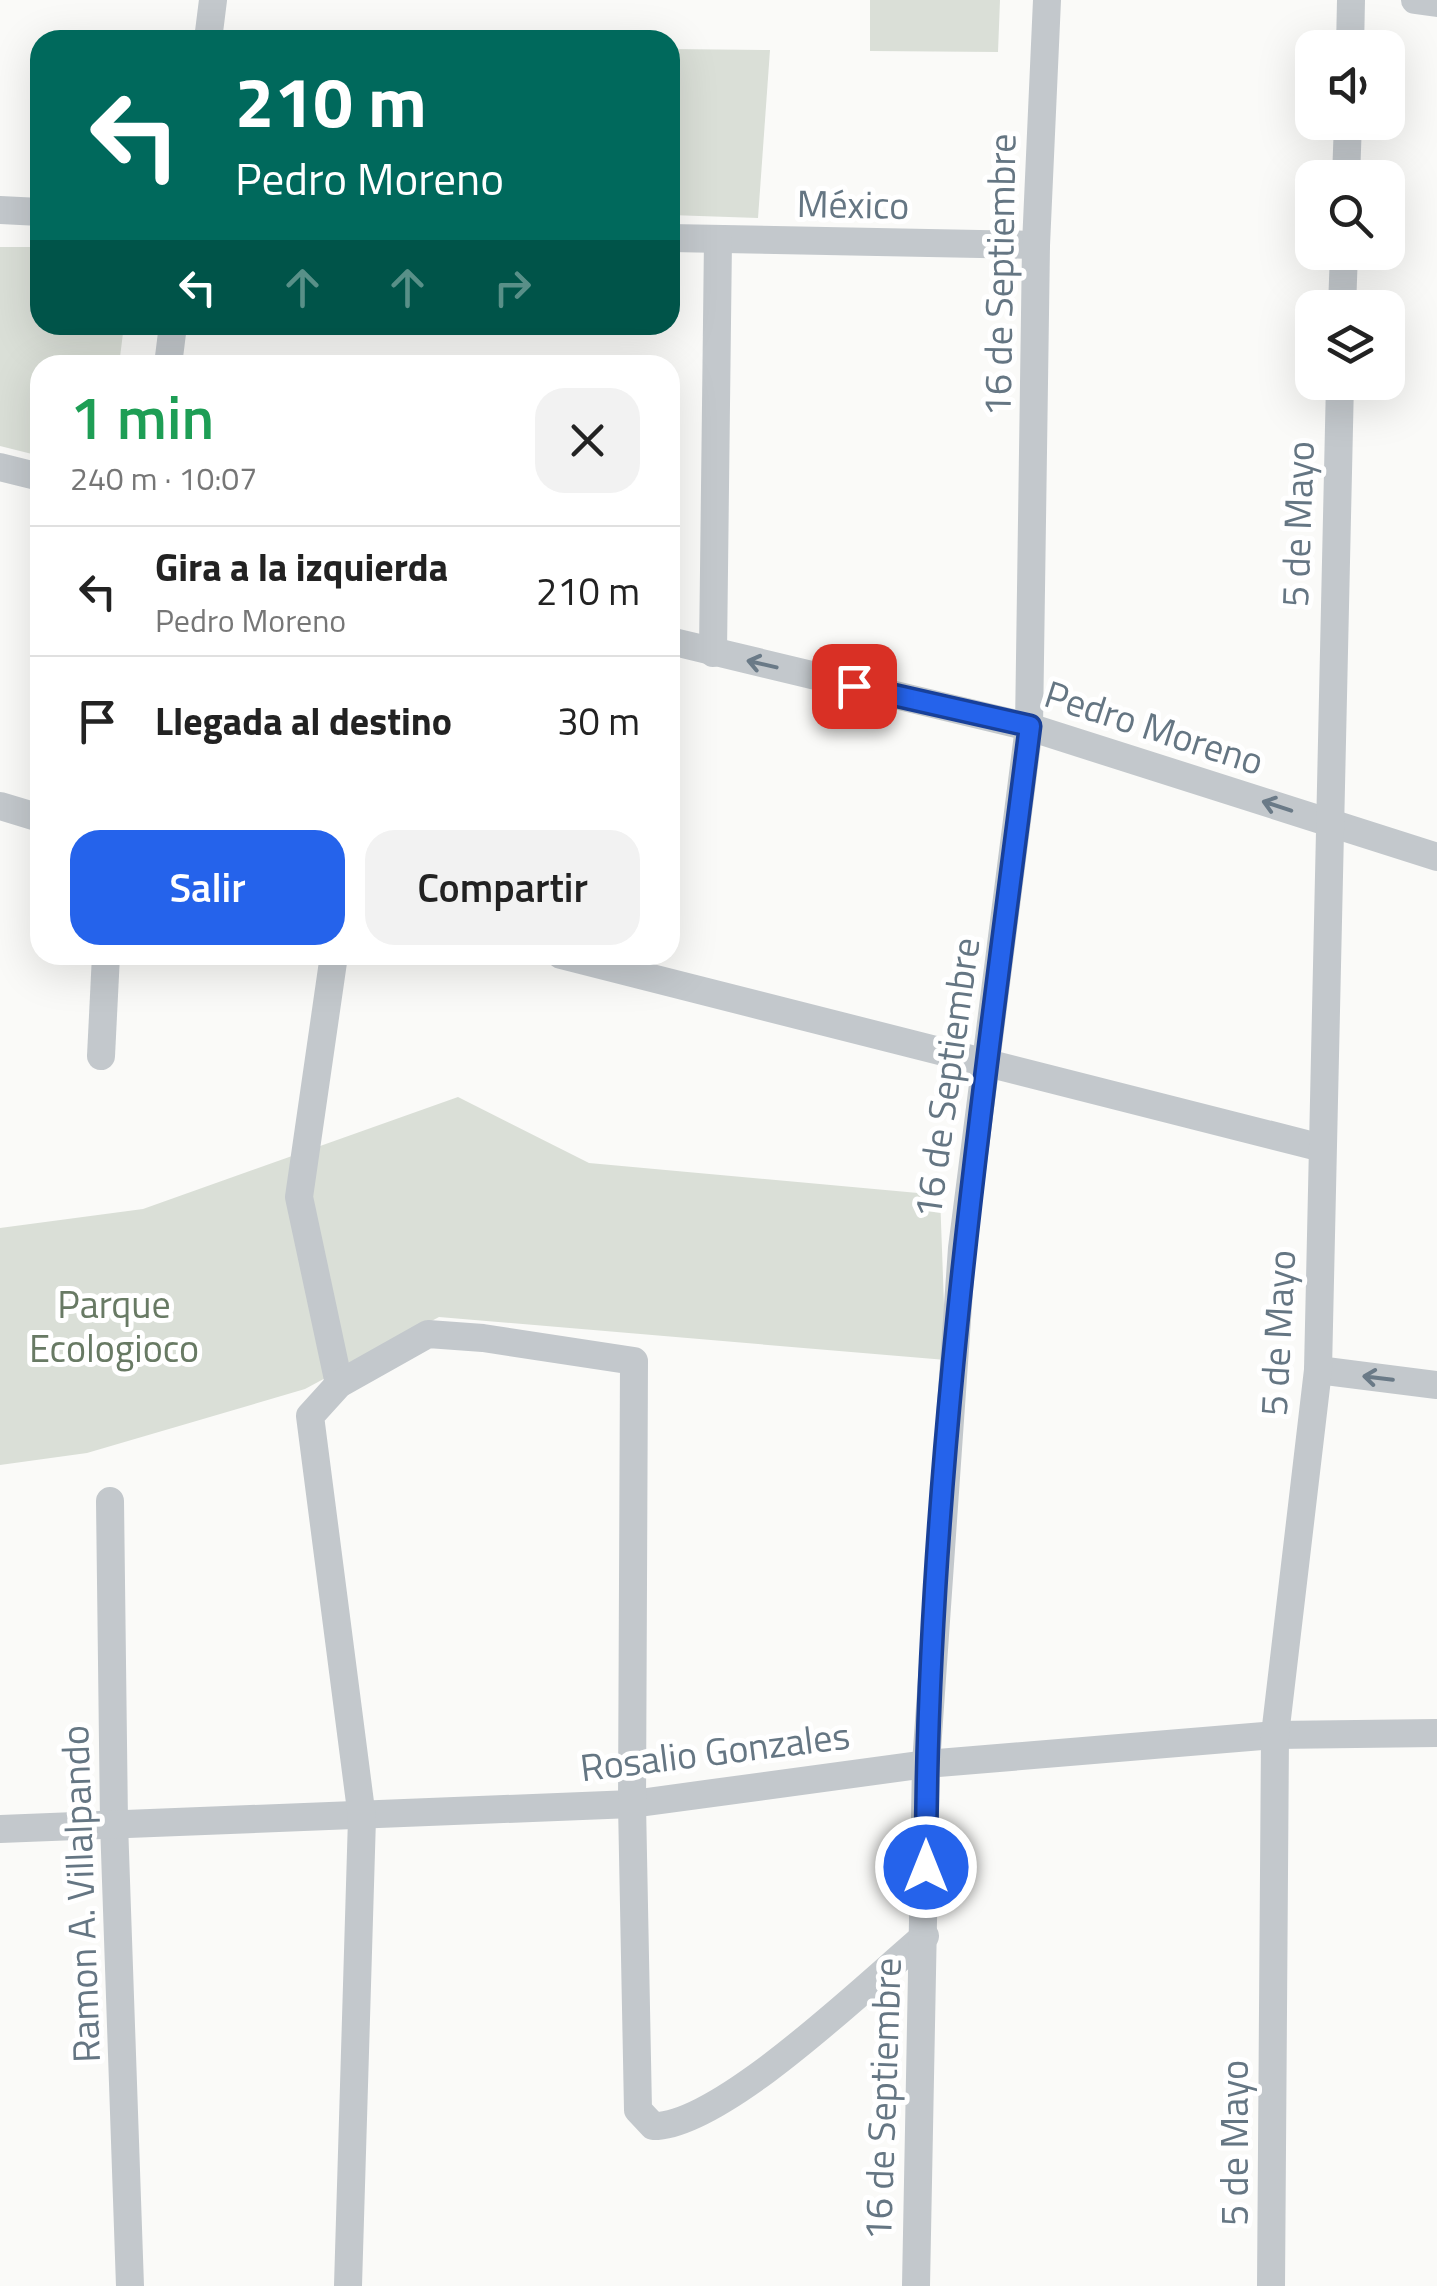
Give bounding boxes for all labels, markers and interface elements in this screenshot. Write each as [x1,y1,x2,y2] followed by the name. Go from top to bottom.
[1295,30,1405,400] map controls
[1295,30,1405,140] button: sound
[235,48,427,154] text: 210 m
[70,70,200,200] icon: left
[968,133,1030,417] street label: 16 de Septiembre
[235,144,504,212] text: Pedro Moreno
[1295,160,1405,270] button: search
[796,174,910,234] street label: México
[170,260,225,315] icon: left
[275,260,330,315] icon: ahead
[380,260,435,315] icon: ahead
[485,260,540,315] icon: right
[1295,290,1405,400] button: layers
[70,371,214,462] text: 1 min
[535,388,640,493] button: close
[1265,440,1329,608] street label: 5 de Mayo
[70,454,257,502] text: 240 m · 10:07
[155,538,448,596] text: Gira a la izquierda
[536,562,640,620] text: 210 m
[70,564,125,619] icon: left
[155,596,346,644] text: Pedro Moreno
[812,644,897,729] pin
[747,654,779,672] one-way arrow
[827,659,882,714] icon: arrive
[1037,664,1271,790] street label: Pedro Moreno
[155,692,452,750] text: Llegada al destino
[557,692,640,750] text: 30 m
[70,694,125,749] icon: arrive
[1262,796,1294,814] one-way arrow
[70,830,345,945] button: Salir
[365,830,640,945] button: Compartir
[898,934,994,1222] street label: 16 de Septiembre
[1244,1248,1310,1417] street label: 5 de Mayo
[29,1275,199,1377] park label: Parque Ecologioco
[1362,1368,1394,1386] one-way arrow
[577,1706,853,1796] street label: Rosalio Gonzales
[45,1724,115,2064] street label: Ramon A. Villalpando
[874,1815,978,1919] position arrow
[848,1957,916,2241] street label: 16 de Septiembre
[1205,2060,1263,2226] street label: 5 de Mayo

